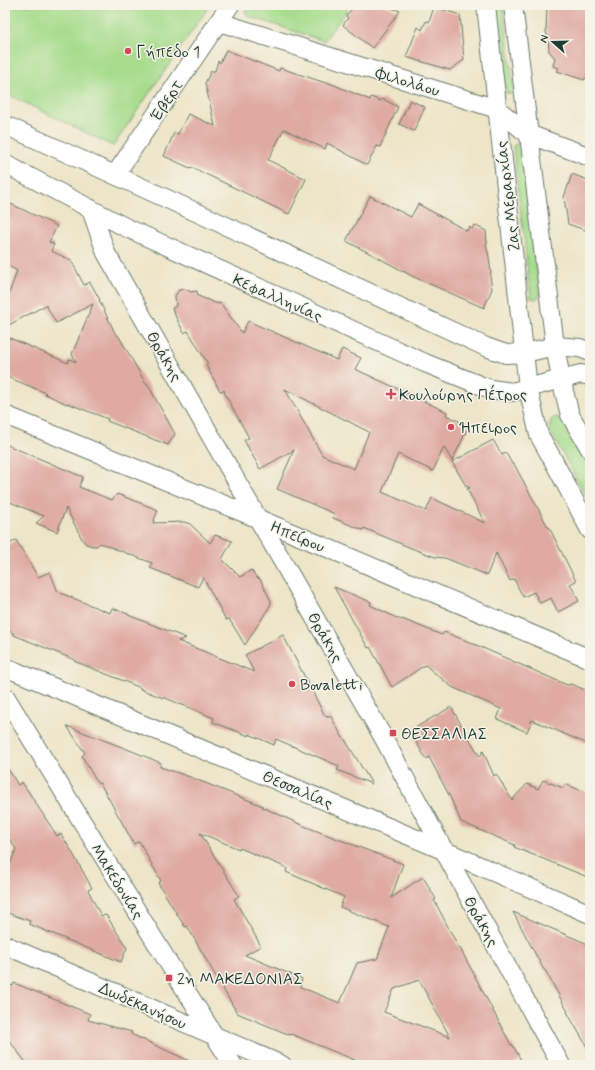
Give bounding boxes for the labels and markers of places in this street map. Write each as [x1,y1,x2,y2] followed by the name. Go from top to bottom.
[136,42,200,63] place label: Γήπεδο 1
[123,46,133,56] marker: Γήπεδο 1
[399,384,527,406] place label: Κουλούρης Πέτρος
[386,389,396,399] marker: Κουλούρης Πέτρος
[459,418,517,439] place label: Ήπειρος
[446,422,456,432] marker: Ήπειρος
[300,675,363,696] place label: Bovaletti
[287,679,297,689] marker: Bovaletti
[401,724,487,745] place label: ΘΕΣΣΑΛΙΑΣ
[388,728,398,738] marker: ΘΕΣΣΑΛΙΑΣ
[177,969,303,990] place label: 2η ΜΑΚΕΔΟΝΙΑΣ
[164,973,174,983] marker: 2η ΜΑΚΕΔΟΝΙΑΣ

